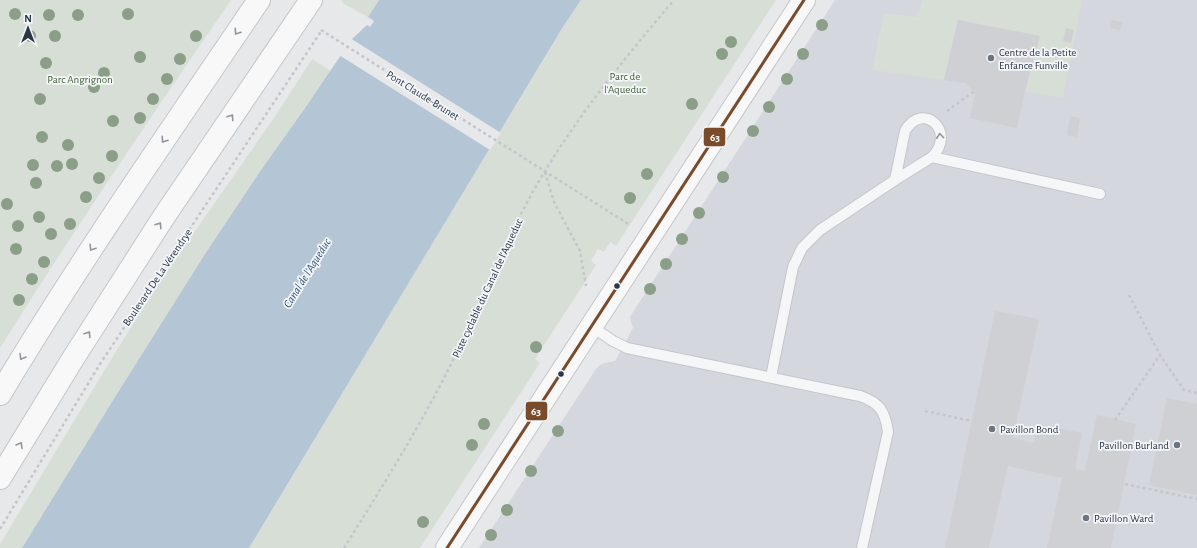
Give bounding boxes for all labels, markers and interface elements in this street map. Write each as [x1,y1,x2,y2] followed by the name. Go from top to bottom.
[8,8,48,48] north arrow
[24,13,32,24] text: N
[235,28,242,35] one-way arrow
[999,47,1076,71] place label: Centre de la Petite Enfance Funville
[986,53,996,63] marker: Centre de la Petite Enfance Funville
[384,69,462,122] street label: Pont Claude-Brunet
[604,71,647,95] park label: Parc de l'Aqueduc
[47,74,113,85] park label: Parc Angrignon
[226,114,233,121] one-way arrow
[703,127,726,147] line badge: 63
[710,132,720,143] text: 63
[935,133,944,139] one-way arrow
[161,136,169,143] one-way arrow
[450,216,525,360] street label: Piste cyclable du Canal de l'Aqueduc
[154,222,161,229] one-way arrow
[121,227,194,328] street label: Boulevard De La Vérendrye
[281,235,334,310] water label: Canal de l'Aqueduc
[89,244,97,251] one-way arrow
[612,281,622,291] unlabelled marker
[83,331,91,338] one-way arrow
[19,353,26,360] one-way arrow
[556,369,566,379] unlabelled marker
[525,401,548,421] line badge: 63
[531,406,541,417] text: 63
[987,424,997,434] marker: Pavillon Bond
[1000,424,1059,435] place label: Pavillon Bond
[1099,440,1169,451] place label: Pavillon Burland
[1172,440,1182,450] marker: Pavillon Burland
[16,442,23,449] one-way arrow
[1081,513,1091,523] marker: Pavillon Ward
[1094,513,1154,524] place label: Pavillon Ward

